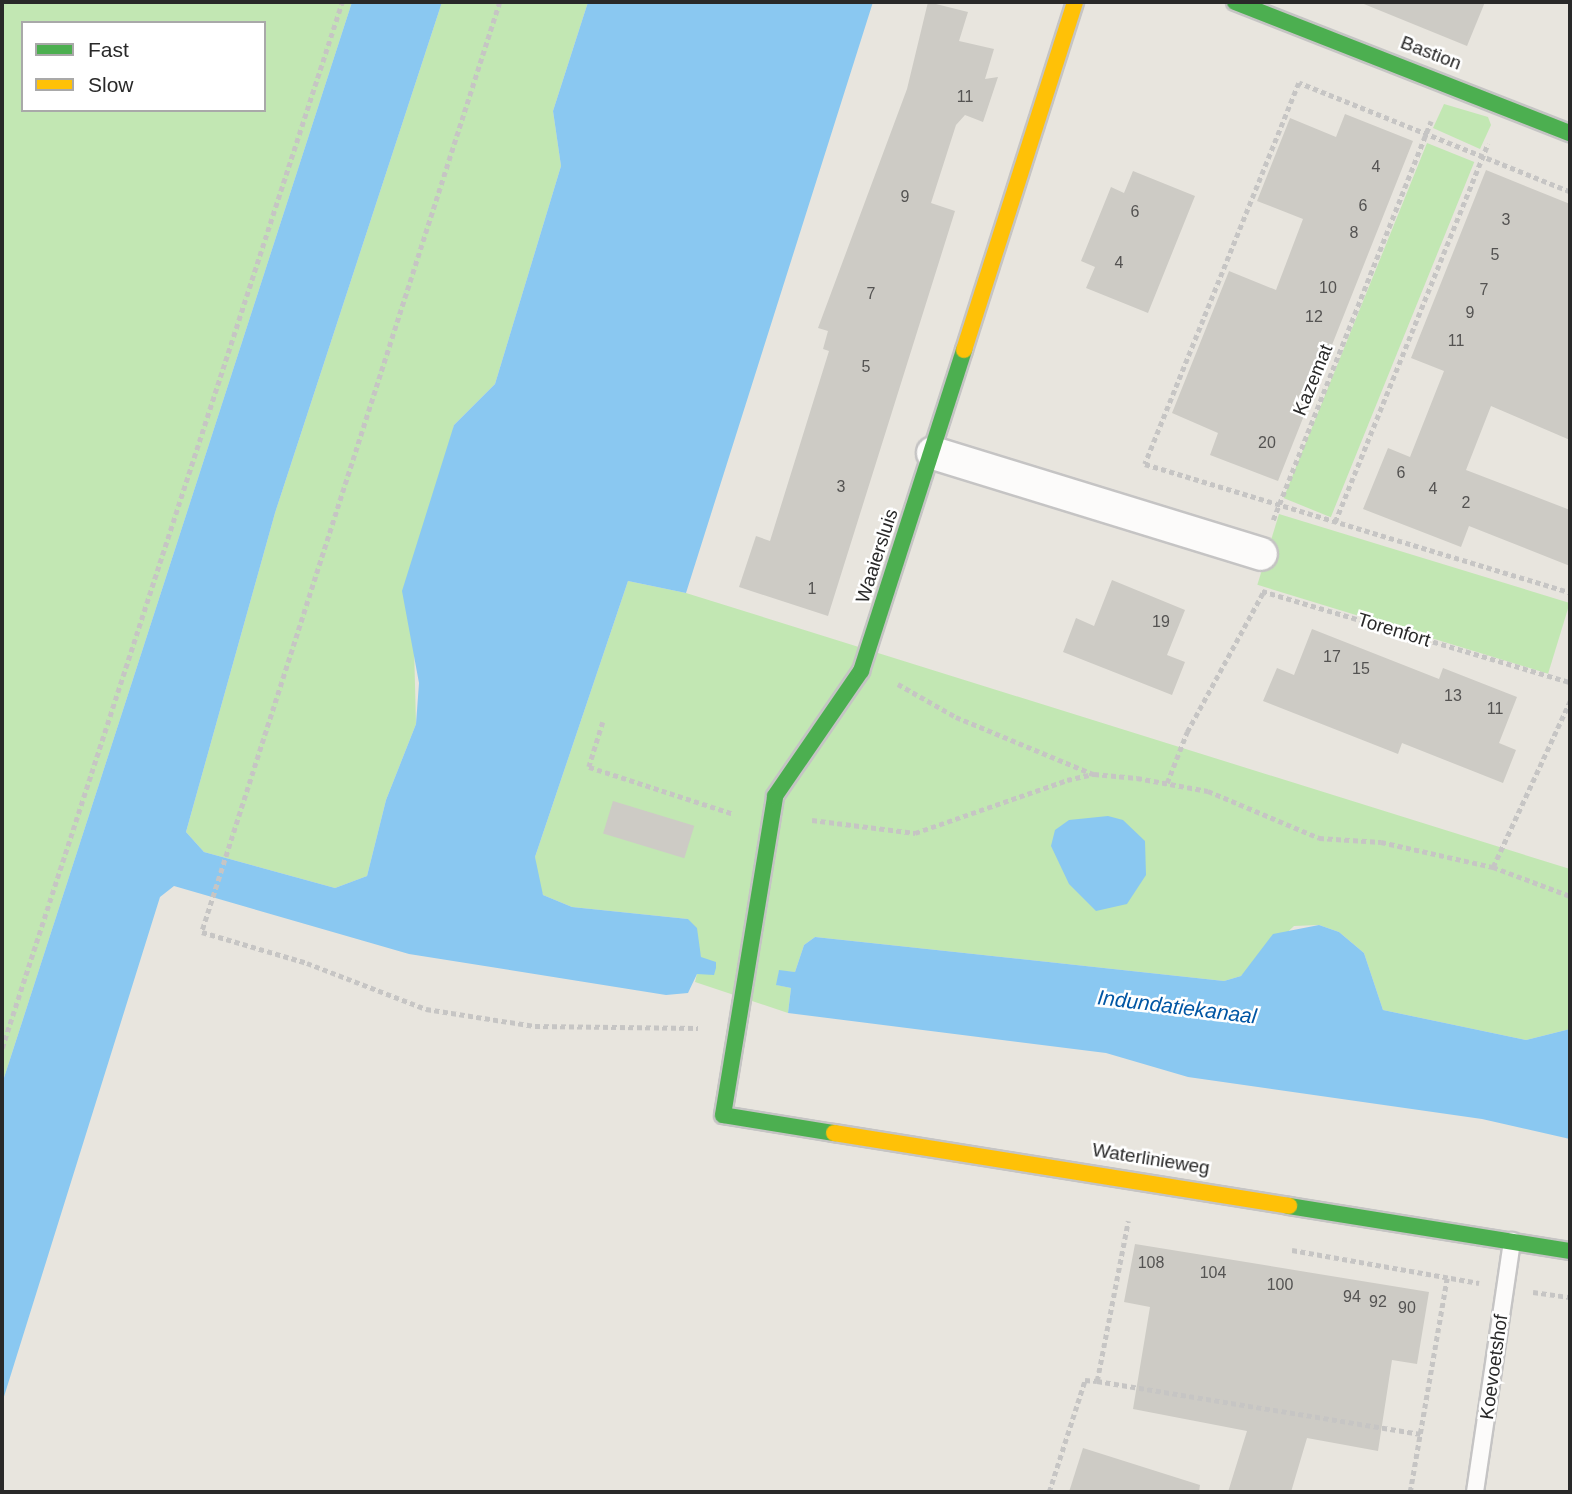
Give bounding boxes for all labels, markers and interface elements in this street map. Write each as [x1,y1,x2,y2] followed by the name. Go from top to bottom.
[21,21,266,112] legend
[1397,31,1465,75] street label: Bastion
[88,38,129,61] text: Fast
[88,73,134,96] text: Slow
[957,87,973,107] house number: 11
[1372,157,1380,177] house number: 4
[901,187,909,207] house number: 9
[1359,196,1367,216] house number: 6
[1131,202,1139,222] house number: 6
[1502,210,1510,230] house number: 3
[1350,223,1358,243] house number: 8
[1491,245,1499,265] house number: 5
[1115,253,1123,273] house number: 4
[1319,278,1337,298] house number: 10
[1480,280,1488,300] house number: 7
[867,284,875,304] house number: 7
[1466,303,1474,323] house number: 9
[1305,307,1323,327] house number: 12
[1448,331,1464,351] house number: 11
[1288,341,1338,419] street label: Kazemat
[862,357,870,377] house number: 5
[1258,433,1276,453] house number: 20
[1397,463,1405,483] house number: 6
[837,477,845,497] house number: 3
[1429,479,1437,499] house number: 4
[1462,493,1470,513] house number: 2
[851,506,903,606] street label: Waaiersluis
[808,579,816,599] house number: 1
[1355,608,1433,652] street label: Torenfort
[1152,612,1170,632] house number: 19
[1323,647,1341,667] house number: 17
[1352,659,1370,679] house number: 15
[1444,686,1462,706] house number: 13
[1487,699,1503,719] house number: 11
[1096,985,1258,1029] water label: Indundatiekanaal
[1091,1138,1211,1180] street label: Waterlinieweg
[1138,1253,1164,1273] house number: 108
[1200,1263,1226,1283] house number: 104
[1267,1275,1293,1295] house number: 100
[1343,1287,1361,1307] house number: 94
[1369,1292,1387,1312] house number: 92
[1398,1298,1416,1318] house number: 90
[1475,1313,1513,1421] street label: Koevoetshof

